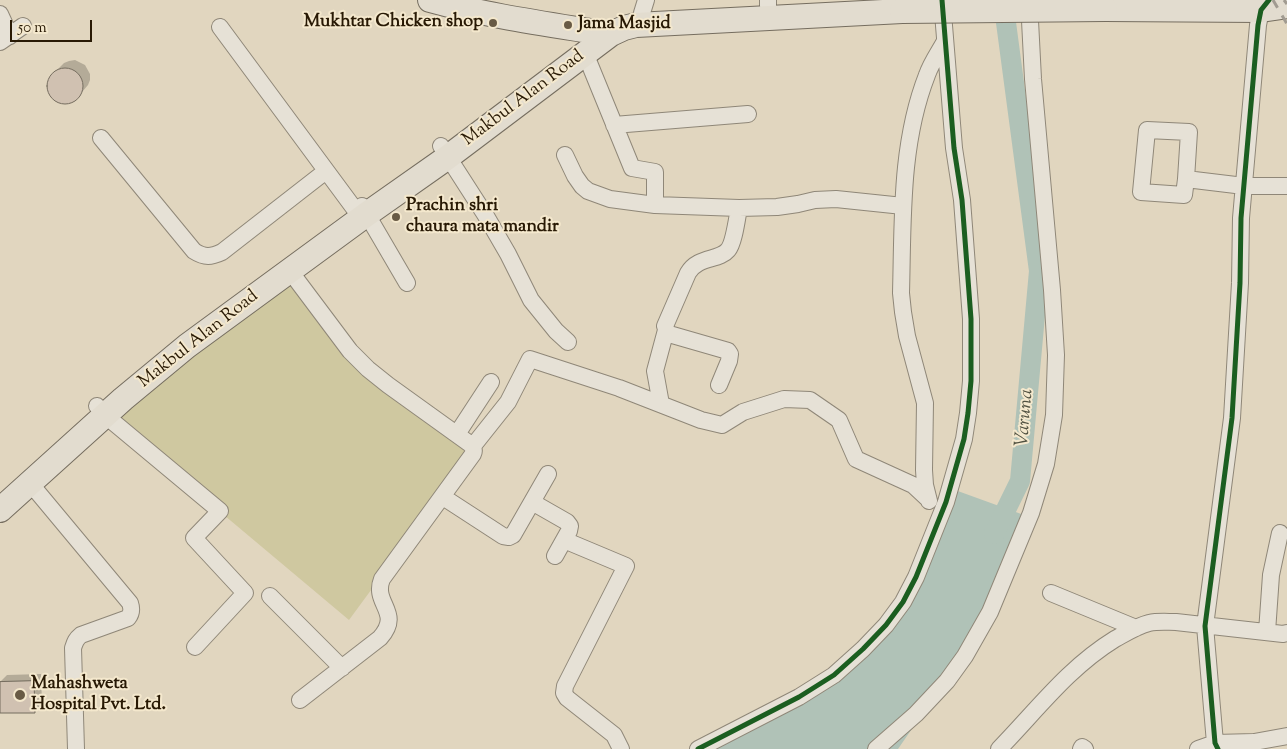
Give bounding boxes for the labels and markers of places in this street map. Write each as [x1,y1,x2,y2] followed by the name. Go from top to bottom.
[304,12,483,34] place label: Mukhtar Chicken shop
[578,14,671,36] place label: Jama Masjid
[487,17,499,29] marker: Mukhtar Chicken shop
[562,19,574,31] marker: Jama Masjid
[406,196,559,238] place label: Prachin shri chaura mata mandir
[390,211,402,223] marker: Prachin shri chaura mata mandir
[31,674,166,716] place label: Mahashweta Hospital Pvt. Ltd.
[13,688,27,702] marker: Mahashweta Hospital Pvt. Ltd.

